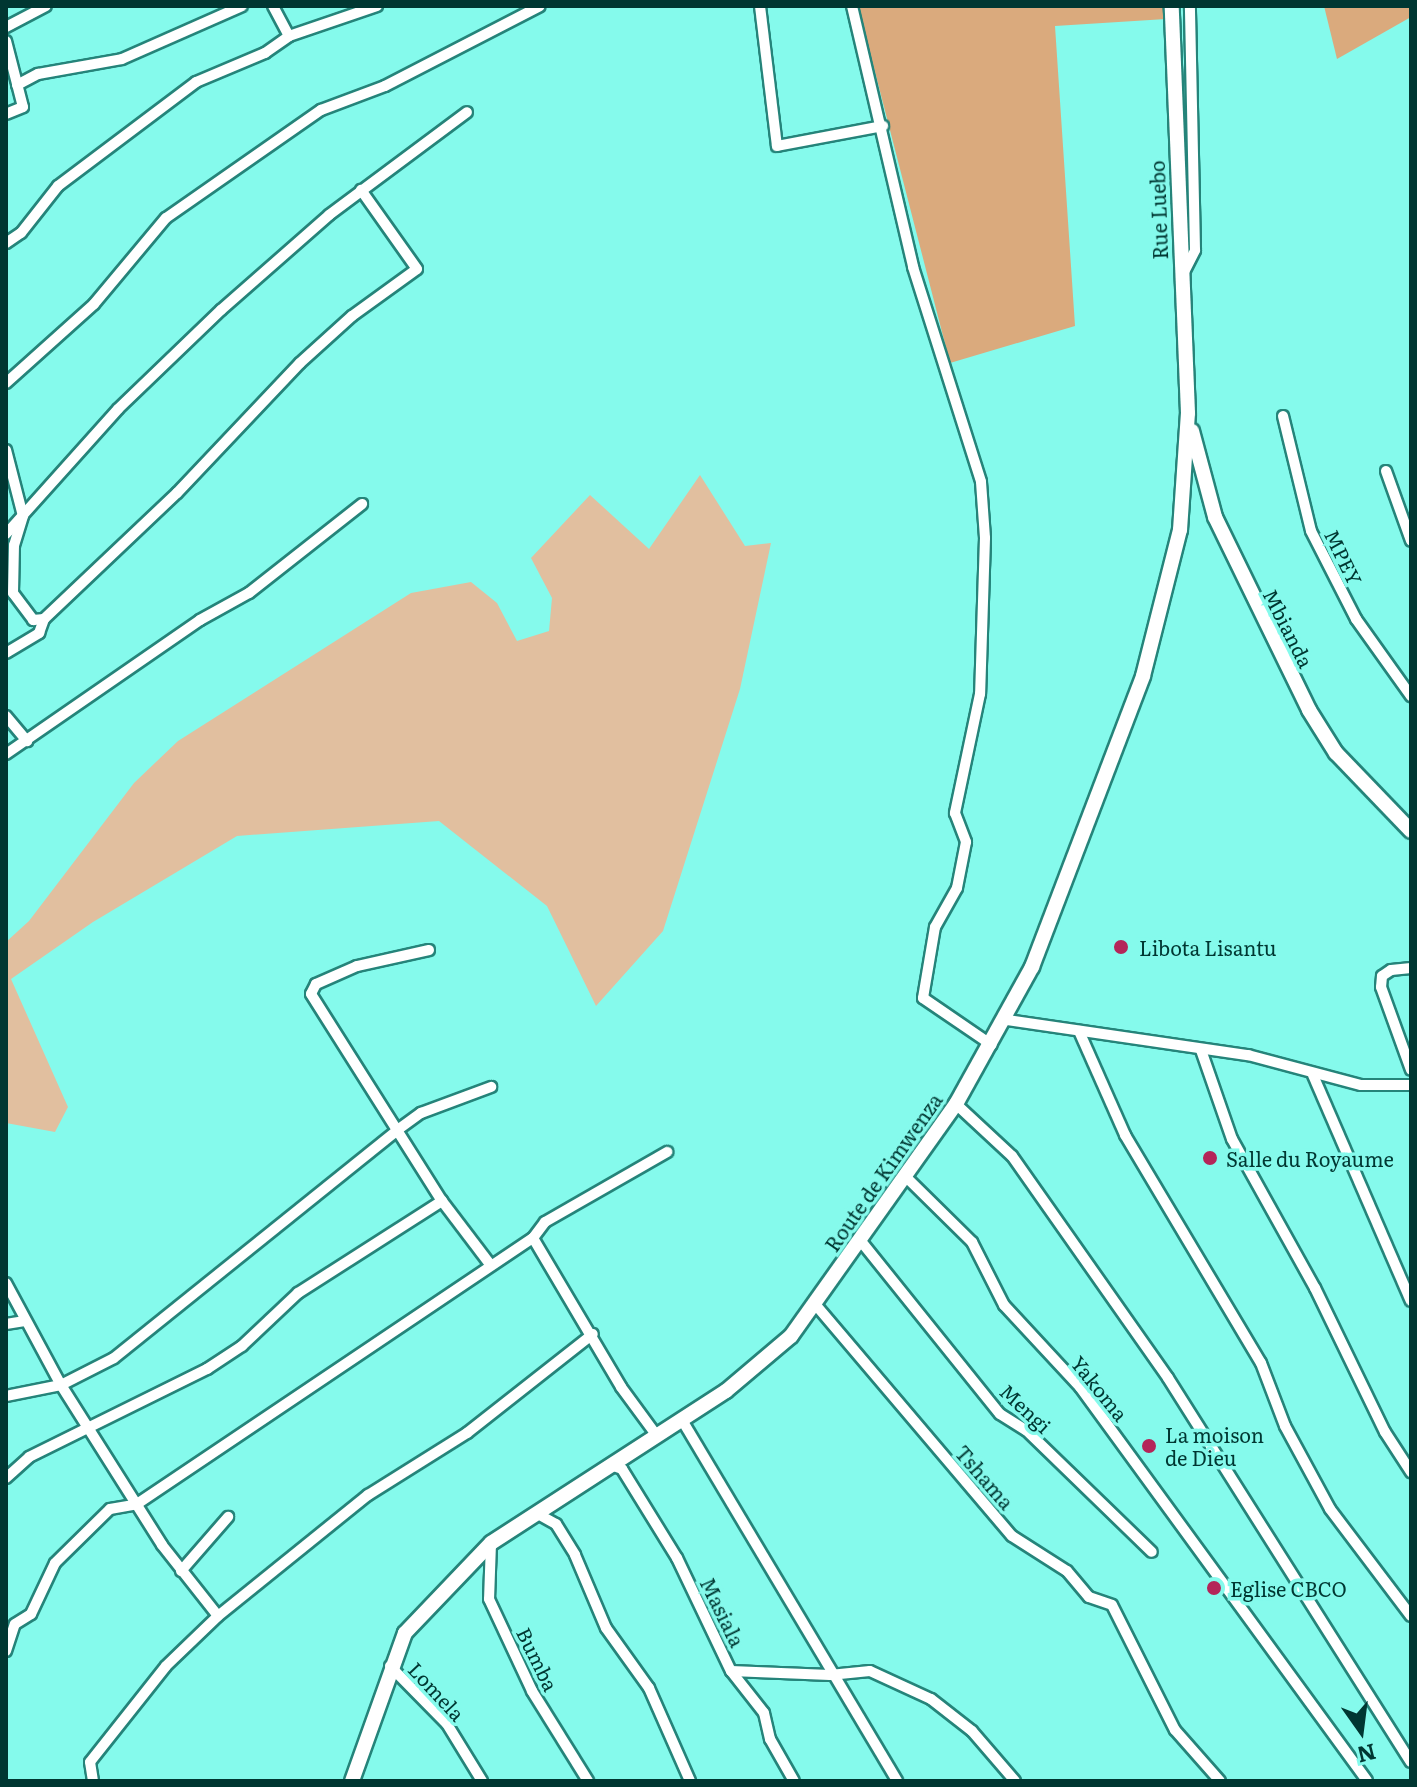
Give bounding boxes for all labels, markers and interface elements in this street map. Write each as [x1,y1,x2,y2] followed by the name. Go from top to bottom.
[1144,160,1172,260] street label: Rue Luebo
[1320,525,1368,589] street label: MPEY
[1259,585,1319,671] street label: Mbianda
[1139,935,1276,959] place label: Libota Lisantu
[1110,936,1132,958] marker: Libota Lisantu
[819,1088,947,1256] street label: Route de Kimwenza
[1226,1146,1394,1170] place label: Salle du Royaume
[1201,1149,1219,1167] marker: Salle du Royaume
[1067,1351,1133,1425] street label: Yakoma
[996,1378,1056,1438] street label: Mengi
[1165,1422,1264,1469] place label: La moison de Dieu
[1140,1437,1158,1455] marker: La moison de Dieu
[951,1440,1019,1514] street label: Tshama
[696,1573,750,1651] street label: Masiala
[1230,1576,1347,1600] place label: Eglise CBCO
[1205,1579,1223,1597] marker: Eglise CBCO
[512,1623,564,1695] street label: Bumba
[404,1657,470,1725] street label: Lomela
[1321,1691,1401,1771] north arrow
[1354,1737,1380,1773] text: N

